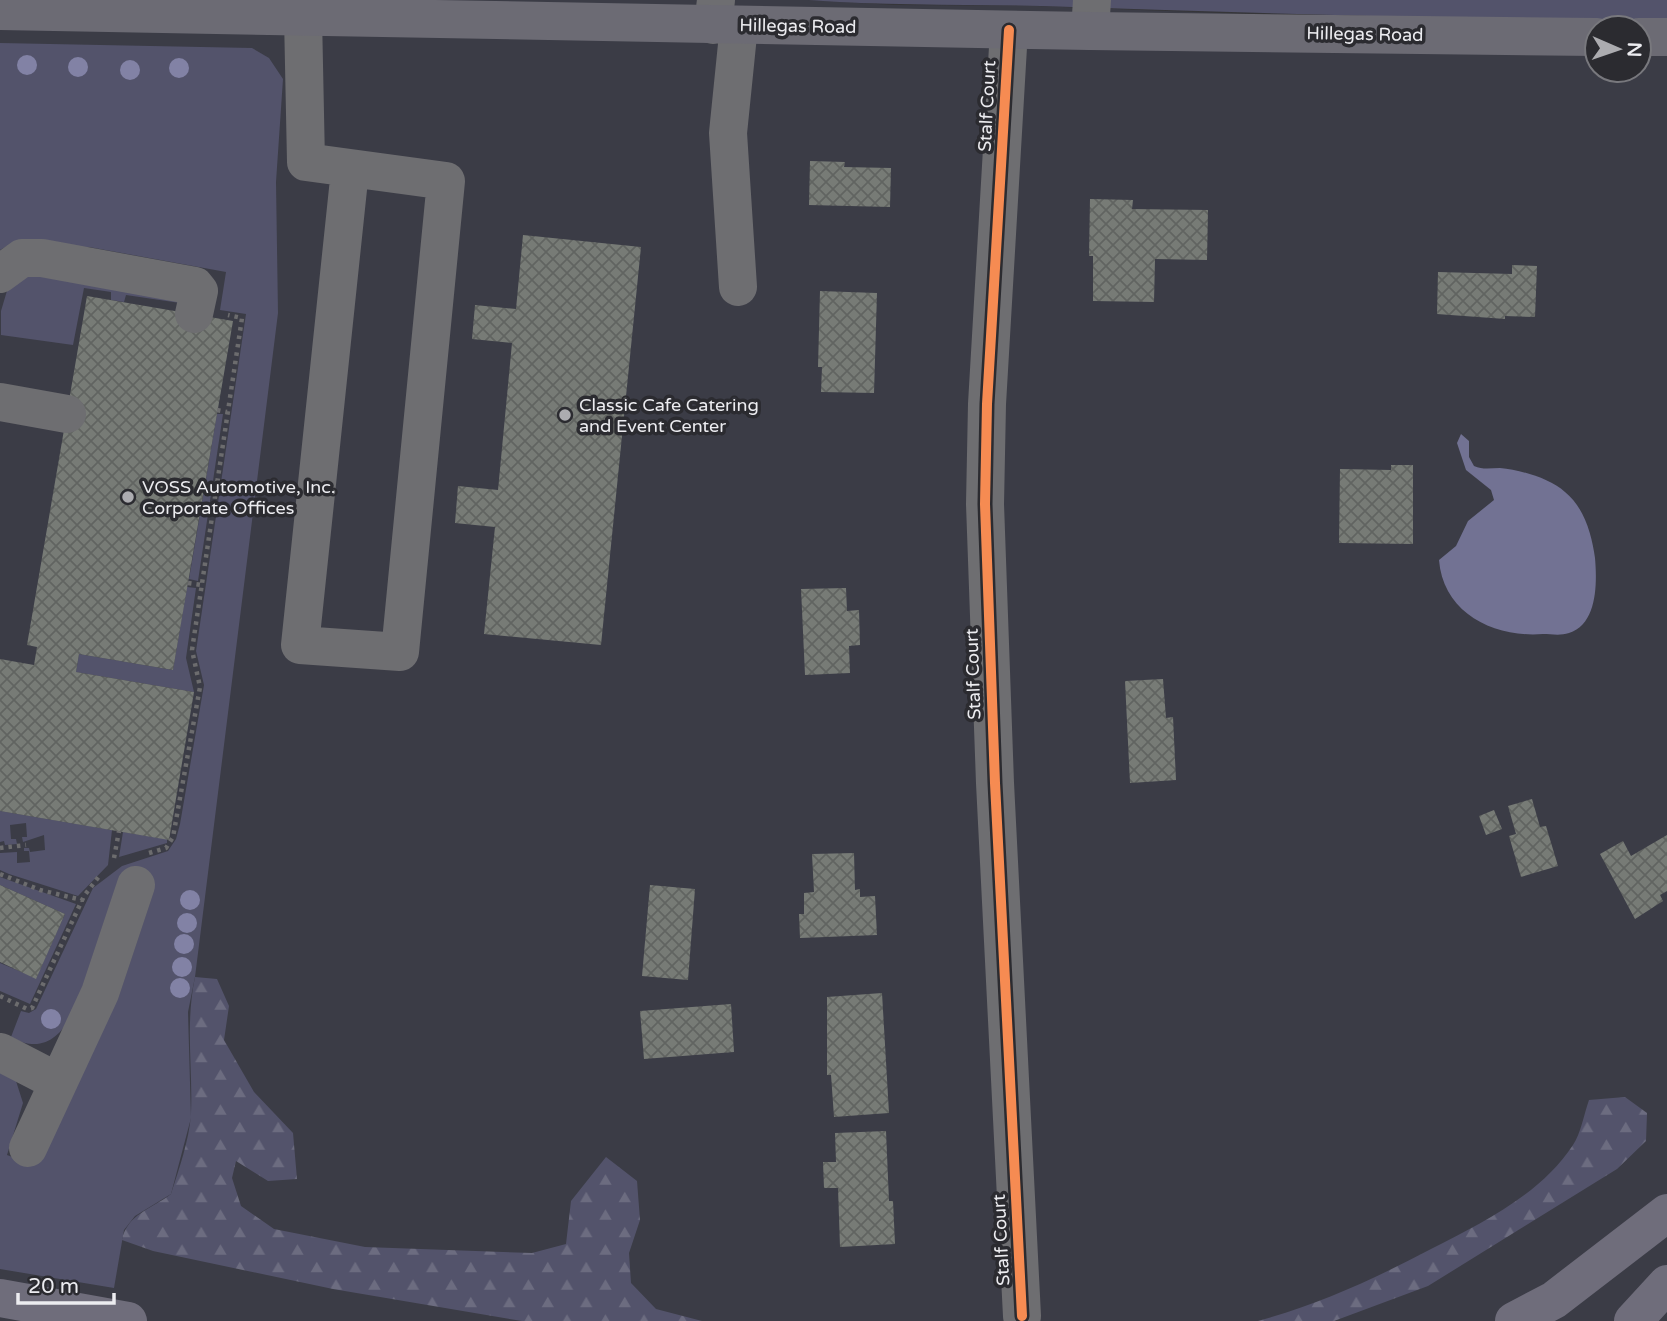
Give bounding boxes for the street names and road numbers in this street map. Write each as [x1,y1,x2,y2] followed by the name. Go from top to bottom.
[739,14,857,38] street label: Hillegas Road
[1306,22,1424,46] street label: Hillegas Road
[974,60,1000,152] street label: Stalf Court
[960,628,986,720] street label: Stalf Court
[988,1194,1014,1286] street label: Stalf Court

